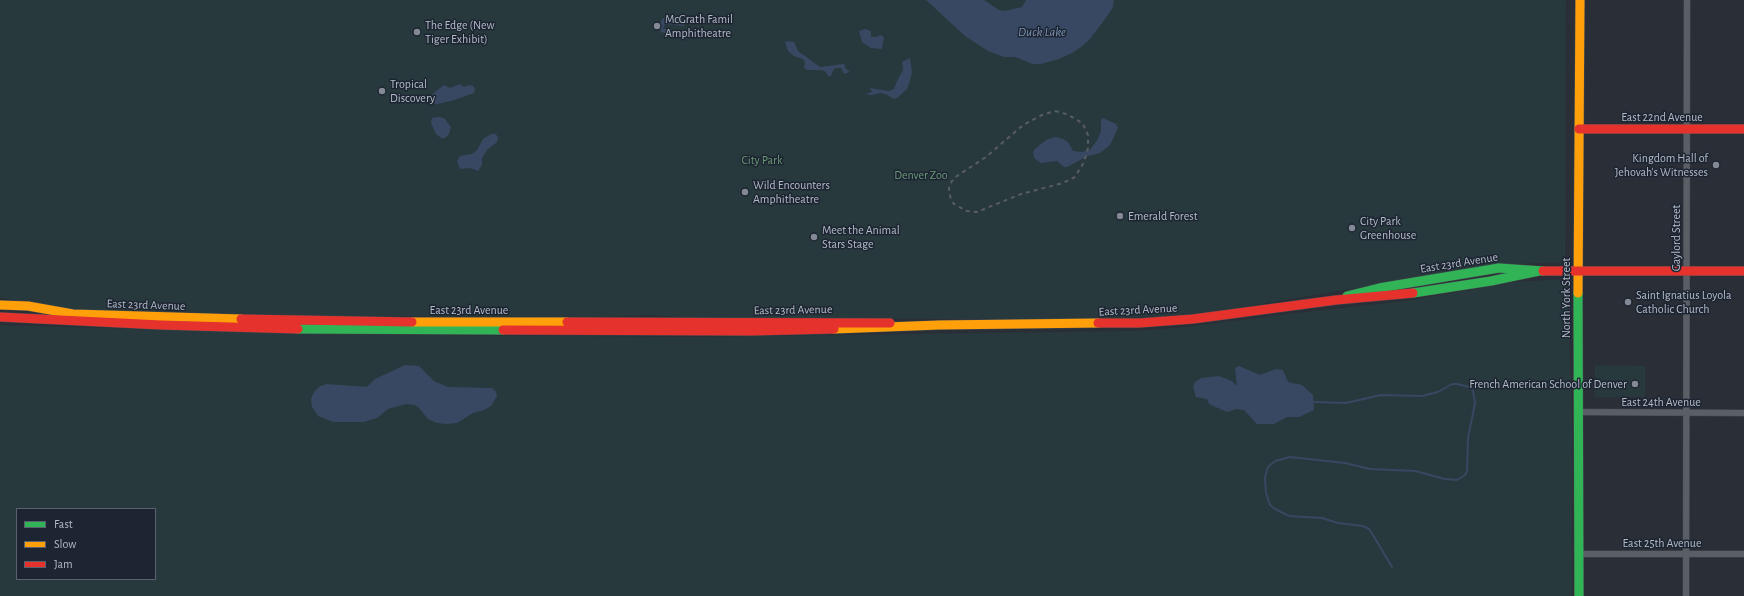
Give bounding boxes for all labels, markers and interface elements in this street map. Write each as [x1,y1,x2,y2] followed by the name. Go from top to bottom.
[665,12,733,40] place label: McGrath Famil Amphitheatre
[425,18,495,46] place label: The Edge (New Tiger Exhibit)
[652,21,662,31] marker: McGrath Famil Amphitheatre
[1018,24,1066,40] water label: Duck Lake
[412,27,422,37] marker: The Edge (New Tiger Exhibit)
[390,77,435,105] place label: Tropical Discovery
[377,86,387,96] marker: Tropical Discovery
[1621,110,1703,124] street label: East 22nd Avenue
[1615,151,1708,179] place label: Kingdom Hall of Jehovah's Witnesses
[742,153,782,167] park label: City Park
[1711,160,1721,170] marker: Kingdom Hall of Jehovah's Witnesses
[894,168,948,182] park label: Denver Zoo
[753,178,830,206] place label: Wild Encounters Amphitheatre
[740,187,750,197] marker: Wild Encounters Amphitheatre
[1669,205,1683,271] street label: Gaylord Street
[1128,209,1197,223] place label: Emerald Forest
[1115,211,1125,221] marker: Emerald Forest
[1360,214,1416,242] place label: City Park Greenhouse
[822,223,900,251] place label: Meet the Animal Stars Stage
[1347,223,1357,233] marker: City Park Greenhouse
[809,232,819,242] marker: Meet the Animal Stars Stage
[1419,250,1499,276] street label: East 23rd Avenue
[1559,258,1573,338] street label: North York Street
[1636,288,1732,316] place label: Saint Ignatius Loyola Catholic Church
[106,296,186,314] street label: East 23rd Avenue
[1623,297,1633,307] marker: Saint Ignatius Loyola Catholic Church
[1098,301,1178,319] street label: East 23rd Avenue
[753,302,833,318] street label: East 23rd Avenue
[430,303,508,317] street label: East 23rd Avenue
[1469,377,1627,391] place label: French American School of Denver
[1630,379,1640,389] marker: French American School of Denver
[1621,395,1701,409] street label: East 24th Avenue
[16,508,156,580] legend
[54,518,73,530] text: Fast
[1623,536,1701,550] street label: East 25th Avenue
[54,538,76,550] text: Slow
[54,558,73,570] text: Jam

